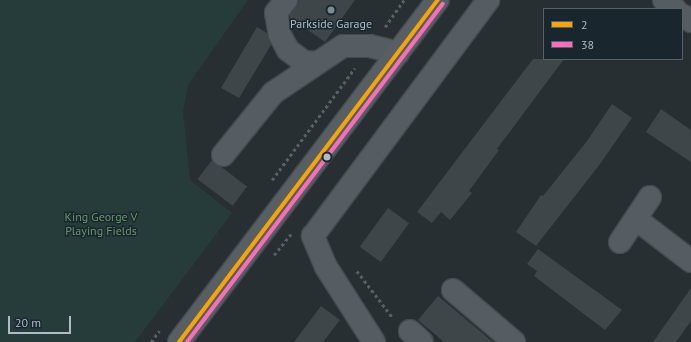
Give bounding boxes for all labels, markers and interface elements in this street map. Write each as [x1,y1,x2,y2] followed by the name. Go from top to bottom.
[326,5,336,15] marker: Parkside Garage
[543,8,683,60] legend
[290,17,372,31] place label: Parkside Garage
[581,17,588,32] text: 2
[581,37,594,52] text: 38
[322,152,332,162] unlabelled marker
[64,210,138,238] park label: King George V Playing Fields
[10,308,73,334] scale bar
[15,315,41,330] text: 20 m

